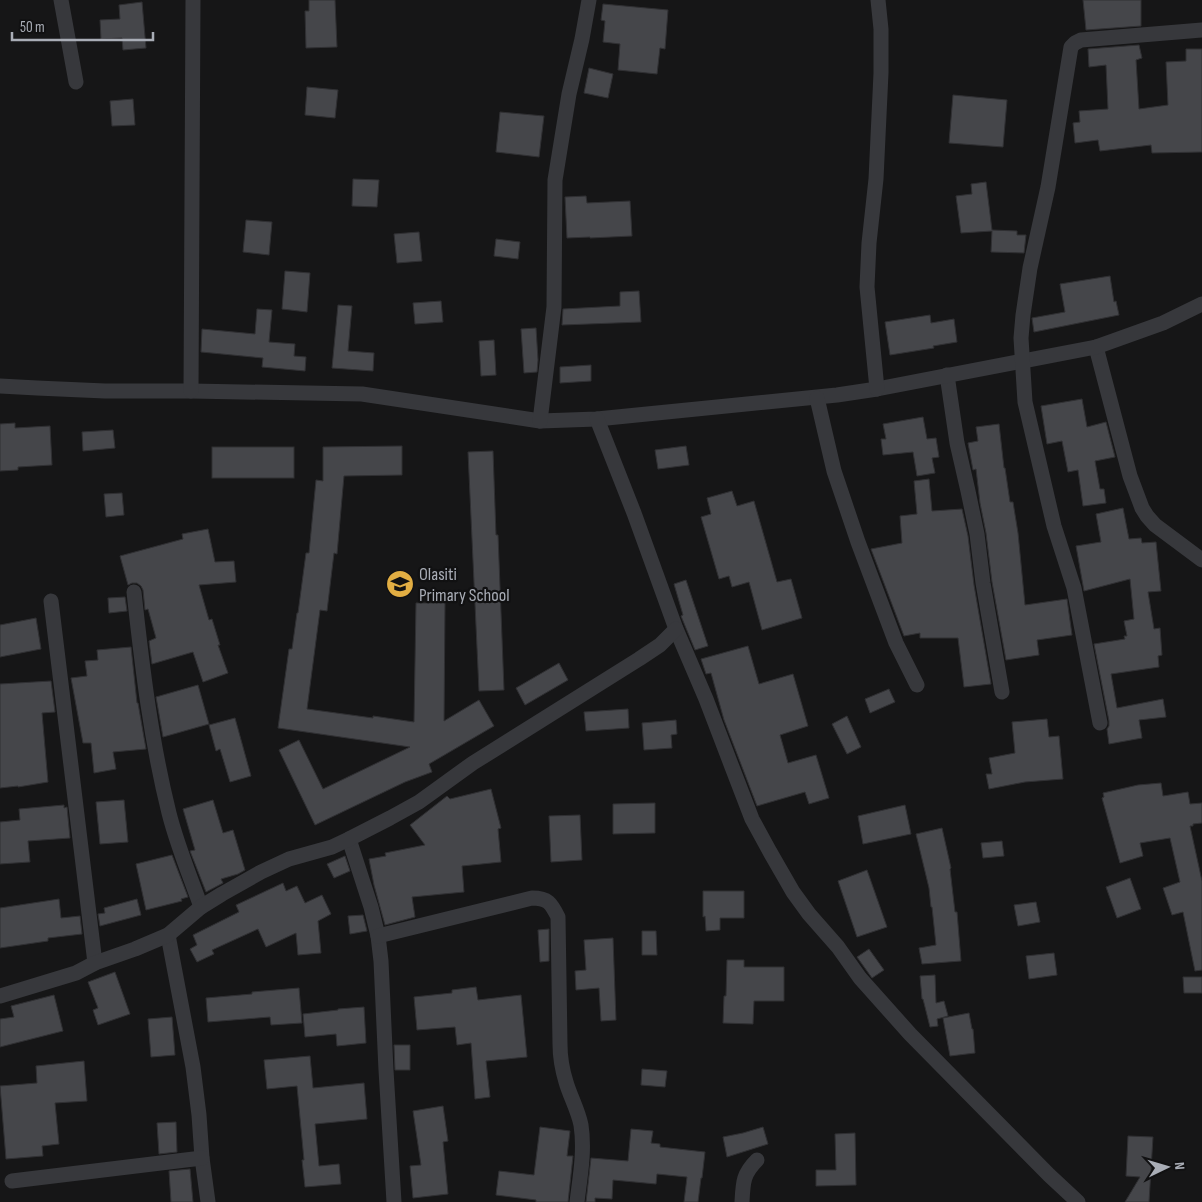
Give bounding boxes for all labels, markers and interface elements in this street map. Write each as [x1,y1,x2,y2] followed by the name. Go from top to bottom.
[12,10,154,42] scale bar
[20,18,45,37] text: 50 m
[419,564,510,606] place label: Olasiti Primary School
[385,569,415,599] school or university icon: Olasiti Primary School
[1142,1142,1192,1192] north arrow
[1171,1161,1188,1170] text: N

